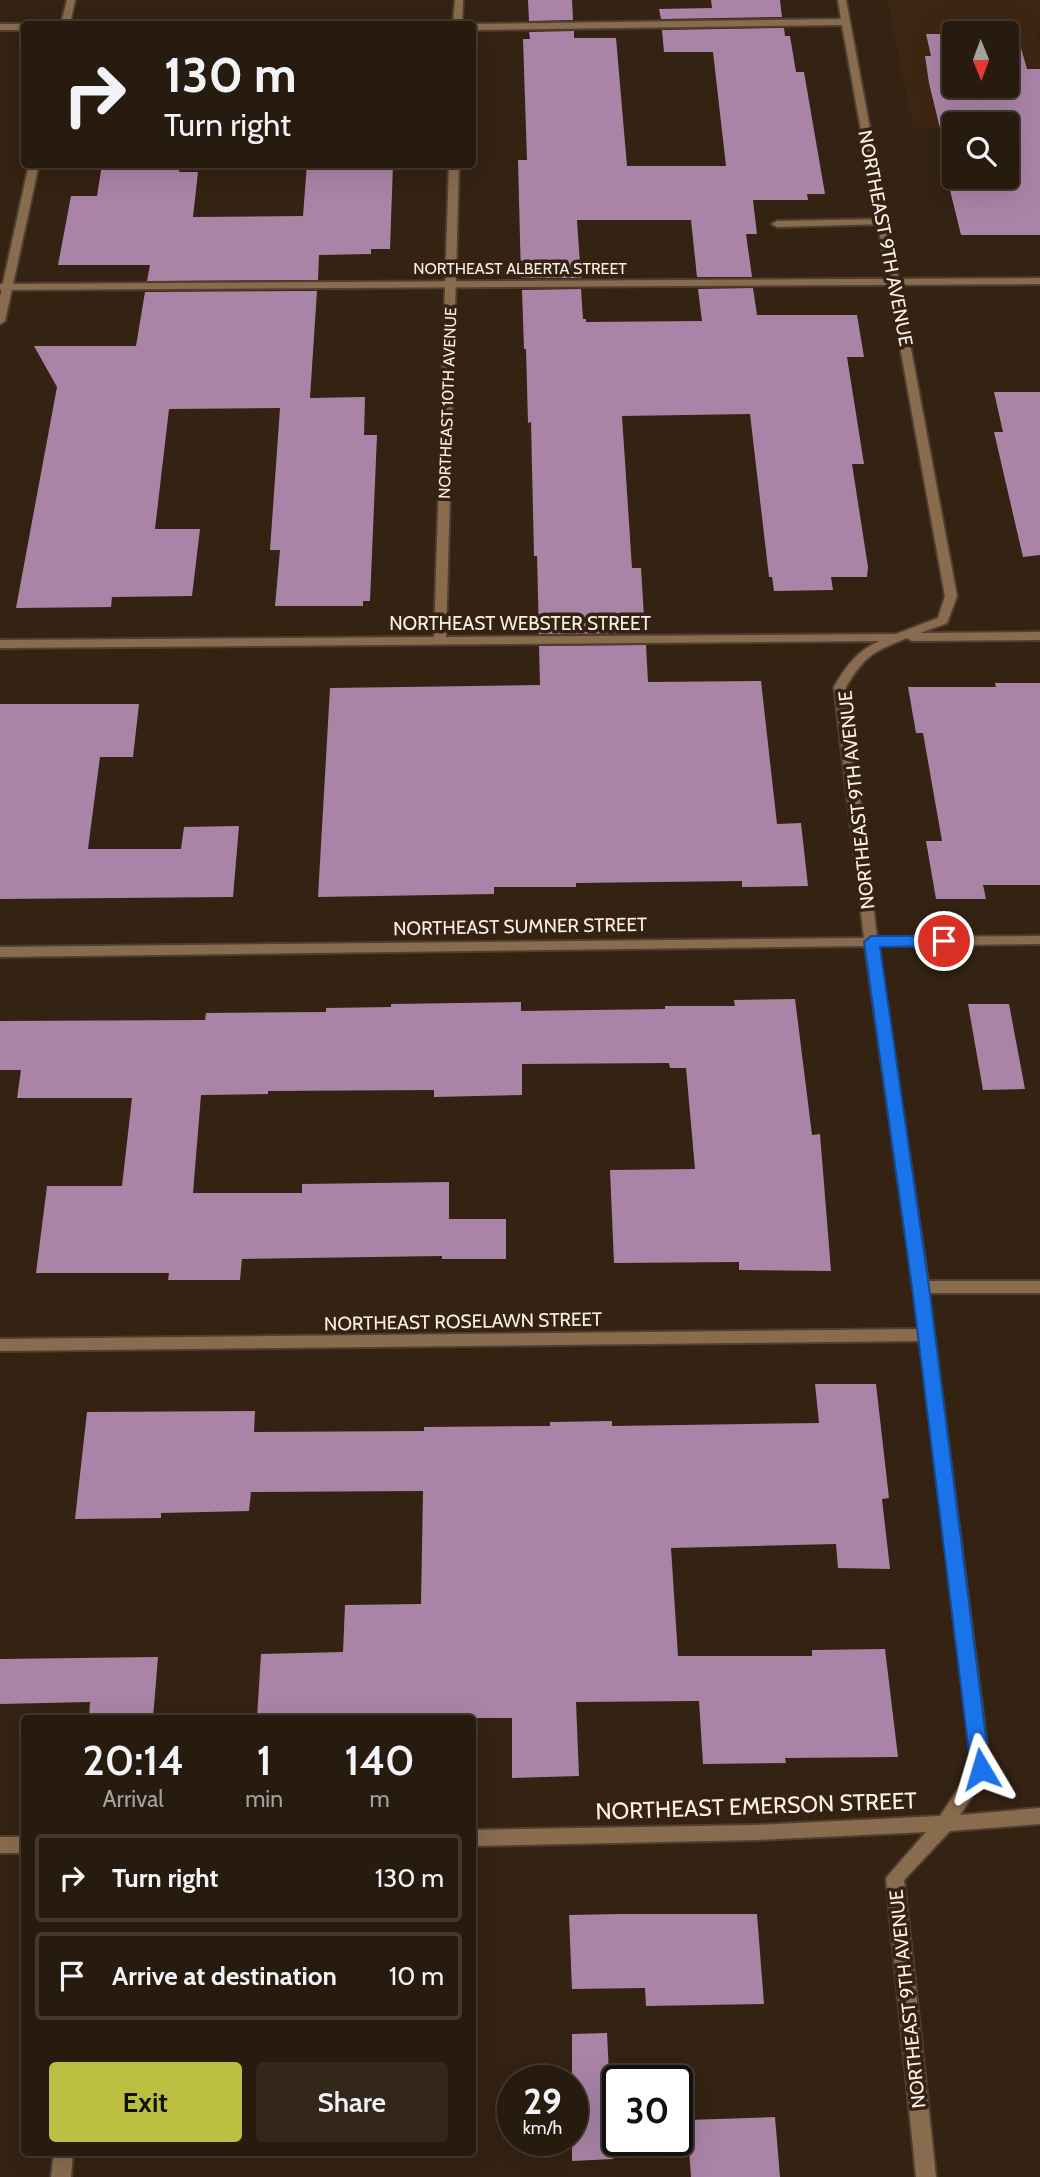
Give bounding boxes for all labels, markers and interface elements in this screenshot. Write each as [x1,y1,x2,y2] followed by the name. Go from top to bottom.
[942,21,1018,98] north arrow
[942,21,1019,189] map controls
[164,45,297,104] text: 130 m
[49,49,140,140] icon: right
[164,105,291,144] text: Turn right
[942,112,1019,189] button: search
[853,128,918,348] street label: NORTHEAST 9TH AVENUE
[413,259,627,278] street label: NORTHEAST ALBERTA STREET
[435,307,460,499] street label: NORTHEAST 10TH AVENUE
[389,612,651,635] street label: NORTHEAST WEBSTER STREET
[834,690,879,910] street label: NORTHEAST 9TH AVENUE
[914,911,974,971] pin
[393,913,647,940] street label: NORTHEAST SUMNER STREET
[925,922,963,960] icon: arrive
[324,1308,602,1335] street label: NORTHEAST ROSELAWN STREET
[944,1732,1018,1806] position arrow
[83,1734,184,1786] text: 20:14
[257,1734,272,1786] text: 1
[345,1734,414,1786] text: 140
[102,1785,164,1813] text: Arrival
[245,1785,283,1813] text: min
[369,1785,390,1813] text: m
[595,1786,917,1826] street label: NORTHEAST EMERSON STREET
[53,1859,91,1897] icon: right
[112,1862,218,1894] text: Turn right
[375,1862,444,1894] text: 130 m
[885,1889,930,2109] street label: NORTHEAST 9TH AVENUE
[53,1957,91,1995] icon: arrive
[112,1960,337,1992] text: Arrive at destination
[389,1960,444,1992] text: 10 m
[49,2062,242,2142] button: Exit
[256,2062,448,2142] button: Share
[602,2065,693,2156] speed limit sign: 30
[523,2080,562,2123] text: 29
[523,2117,562,2139] text: km/h

